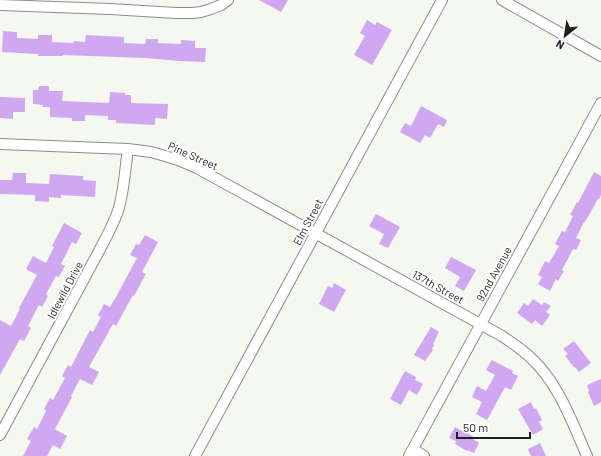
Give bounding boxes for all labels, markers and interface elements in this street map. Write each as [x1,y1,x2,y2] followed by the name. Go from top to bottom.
[545,16,585,56] north arrow
[553,38,566,53] text: N
[166,139,220,172] street label: Pine Street
[290,196,325,247] street label: Elm Street
[473,244,514,303] street label: 92nd Avenue
[44,259,85,321] street label: Idlewild Drive
[410,267,466,306] street label: 137th Street
[457,414,530,440] scale bar
[463,420,488,434] text: 50 m

